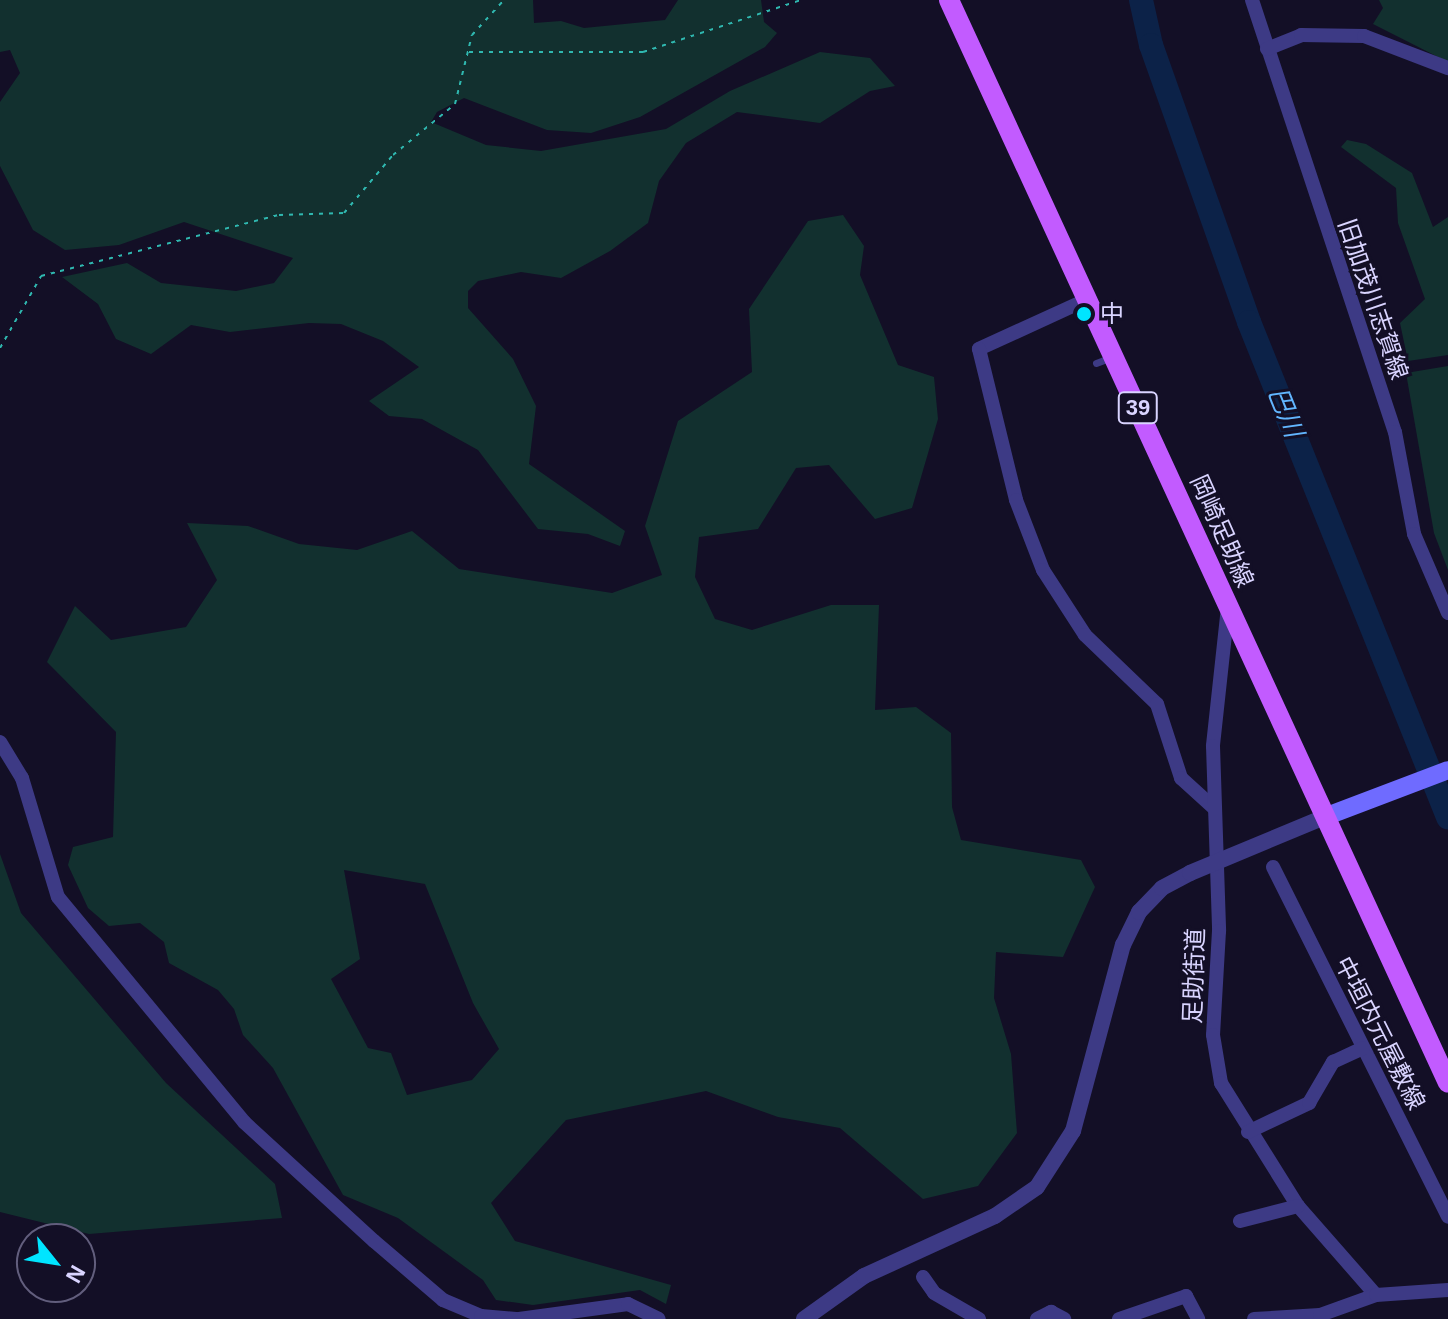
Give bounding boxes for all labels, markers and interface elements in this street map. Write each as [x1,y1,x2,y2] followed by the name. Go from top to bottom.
[1332,215,1414,383] street label: 旧加茂川志賀線
[1100,300,1124,328] place label: 中
[1075,305,1093,323] marker: 中
[1261,382,1309,442] water label: 巴川
[1116,390,1160,426] road number: 39
[1184,470,1260,592] street label: 岡崎足助線
[1178,928,1210,1024] street label: 足助街道
[1329,952,1431,1114] street label: 中垣内元屋敷線
[16,1223,96,1303] north arrow
[61,1261,90,1287] text: N

